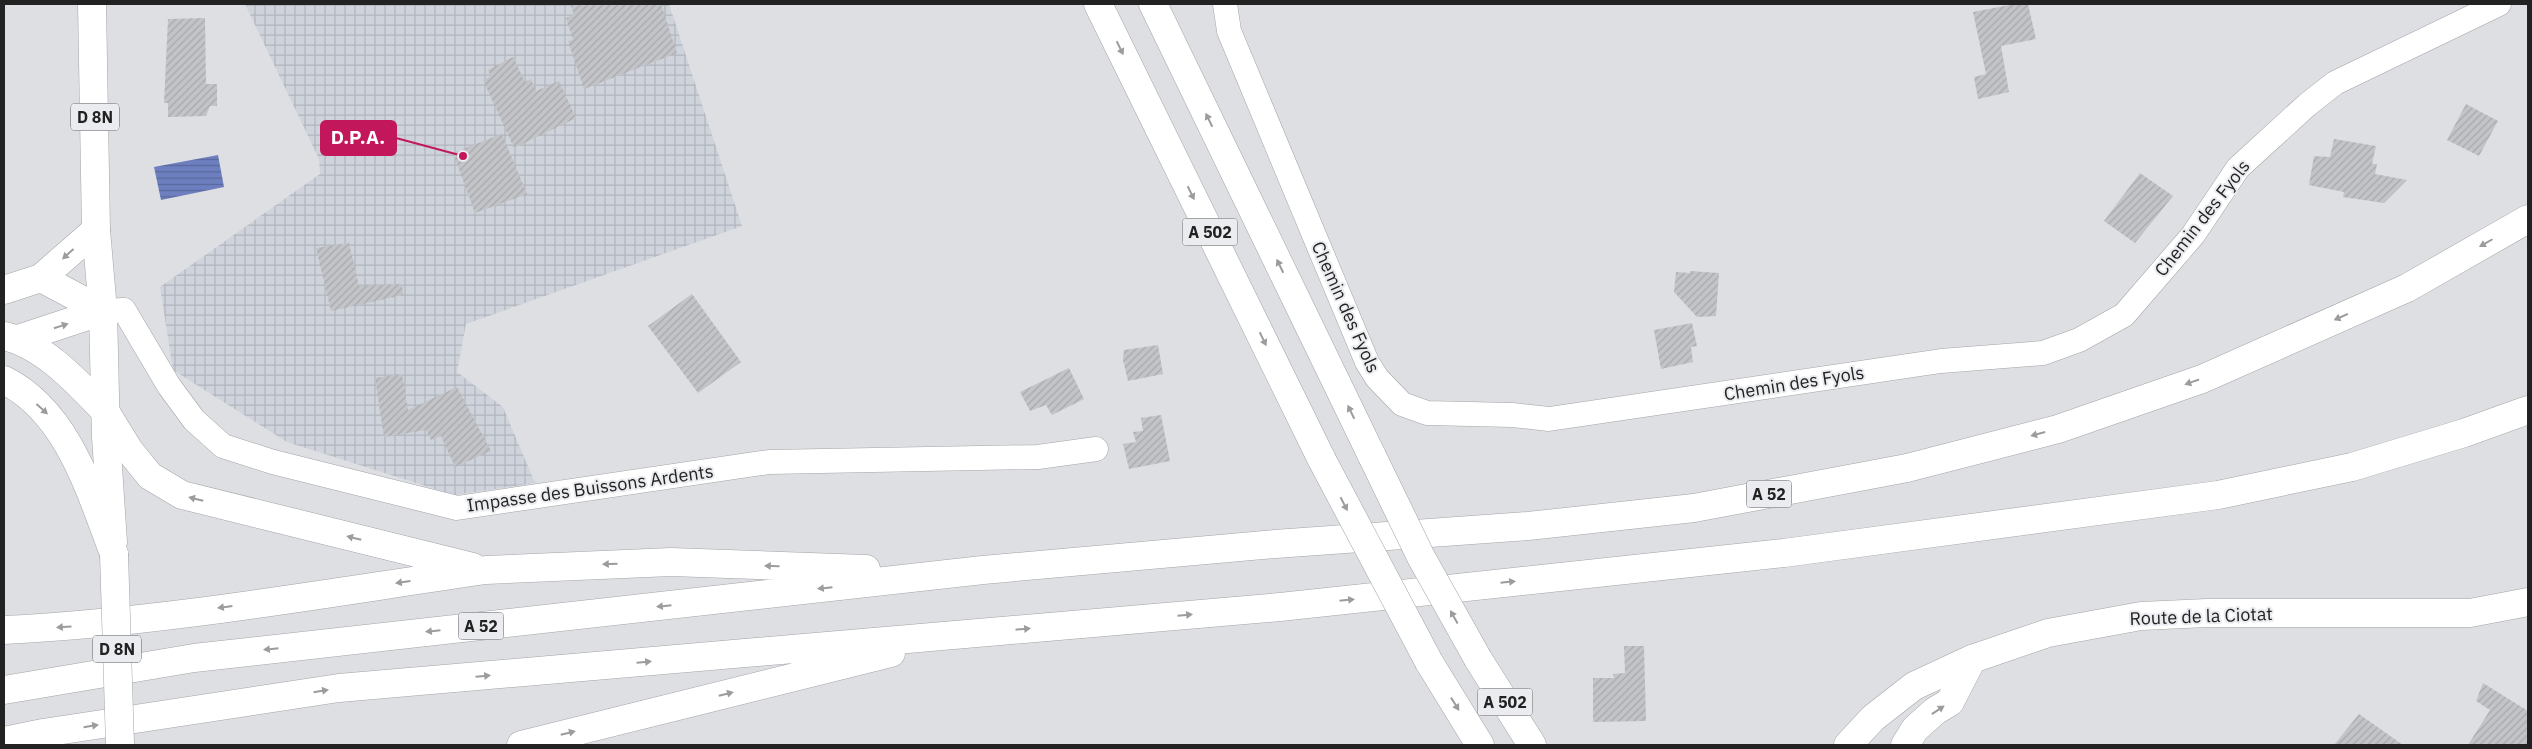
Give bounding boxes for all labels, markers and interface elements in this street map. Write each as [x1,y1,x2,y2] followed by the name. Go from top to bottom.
[1116,40,1124,55] one-way arrow
[71,104,119,130] road number: D 8N
[1205,113,1213,127] one-way arrow
[321,121,396,155] callout: D.P.A.
[331,125,385,149] text: D.P.A.
[2149,155,2255,281] street label: Chemin des Fyols
[1187,186,1195,201] one-way arrow
[1182,218,1238,246] road number: A 502
[1307,238,1385,376] street label: Chemin des Fyols
[2479,239,2492,248] one-way arrow
[63,248,75,260] one-way arrow
[1276,259,1284,273] one-way arrow
[2334,314,2348,322] one-way arrow
[53,322,68,329] one-way arrow
[1259,332,1267,347] one-way arrow
[1722,361,1866,405] street label: Chemin des Fyols
[2185,379,2200,386] one-way arrow
[36,403,48,415] one-way arrow
[1346,405,1354,419] one-way arrow
[2031,430,2046,438] one-way arrow
[465,459,715,517] street label: Impasse des Buissons Ardents
[1746,480,1792,508] road number: A 52
[188,495,203,503] one-way arrow
[1340,497,1348,511] one-way arrow
[346,534,361,542] one-way arrow
[601,561,617,569] one-way arrow
[764,561,780,569] one-way arrow
[395,578,411,586] one-way arrow
[1501,578,1517,586] one-way arrow
[817,584,833,592] one-way arrow
[1339,596,1355,604] one-way arrow
[655,602,671,610] one-way arrow
[2129,602,2273,630] street label: Route de la Ciotat
[217,603,233,611] one-way arrow
[1450,609,1458,624] one-way arrow
[1177,611,1193,619] one-way arrow
[458,612,504,640] road number: A 52
[55,623,71,631] one-way arrow
[1015,624,1031,632] one-way arrow
[424,627,440,635] one-way arrow
[93,636,141,662] road number: D 8N
[263,645,279,653] one-way arrow
[637,657,653,665] one-way arrow
[475,672,491,680] one-way arrow
[313,687,329,695] one-way arrow
[1478,689,1532,716] road number: A 502
[718,690,733,698] one-way arrow
[1450,697,1459,710] one-way arrow
[1931,705,1945,715] one-way arrow
[83,721,99,729] one-way arrow
[561,729,576,737] one-way arrow

